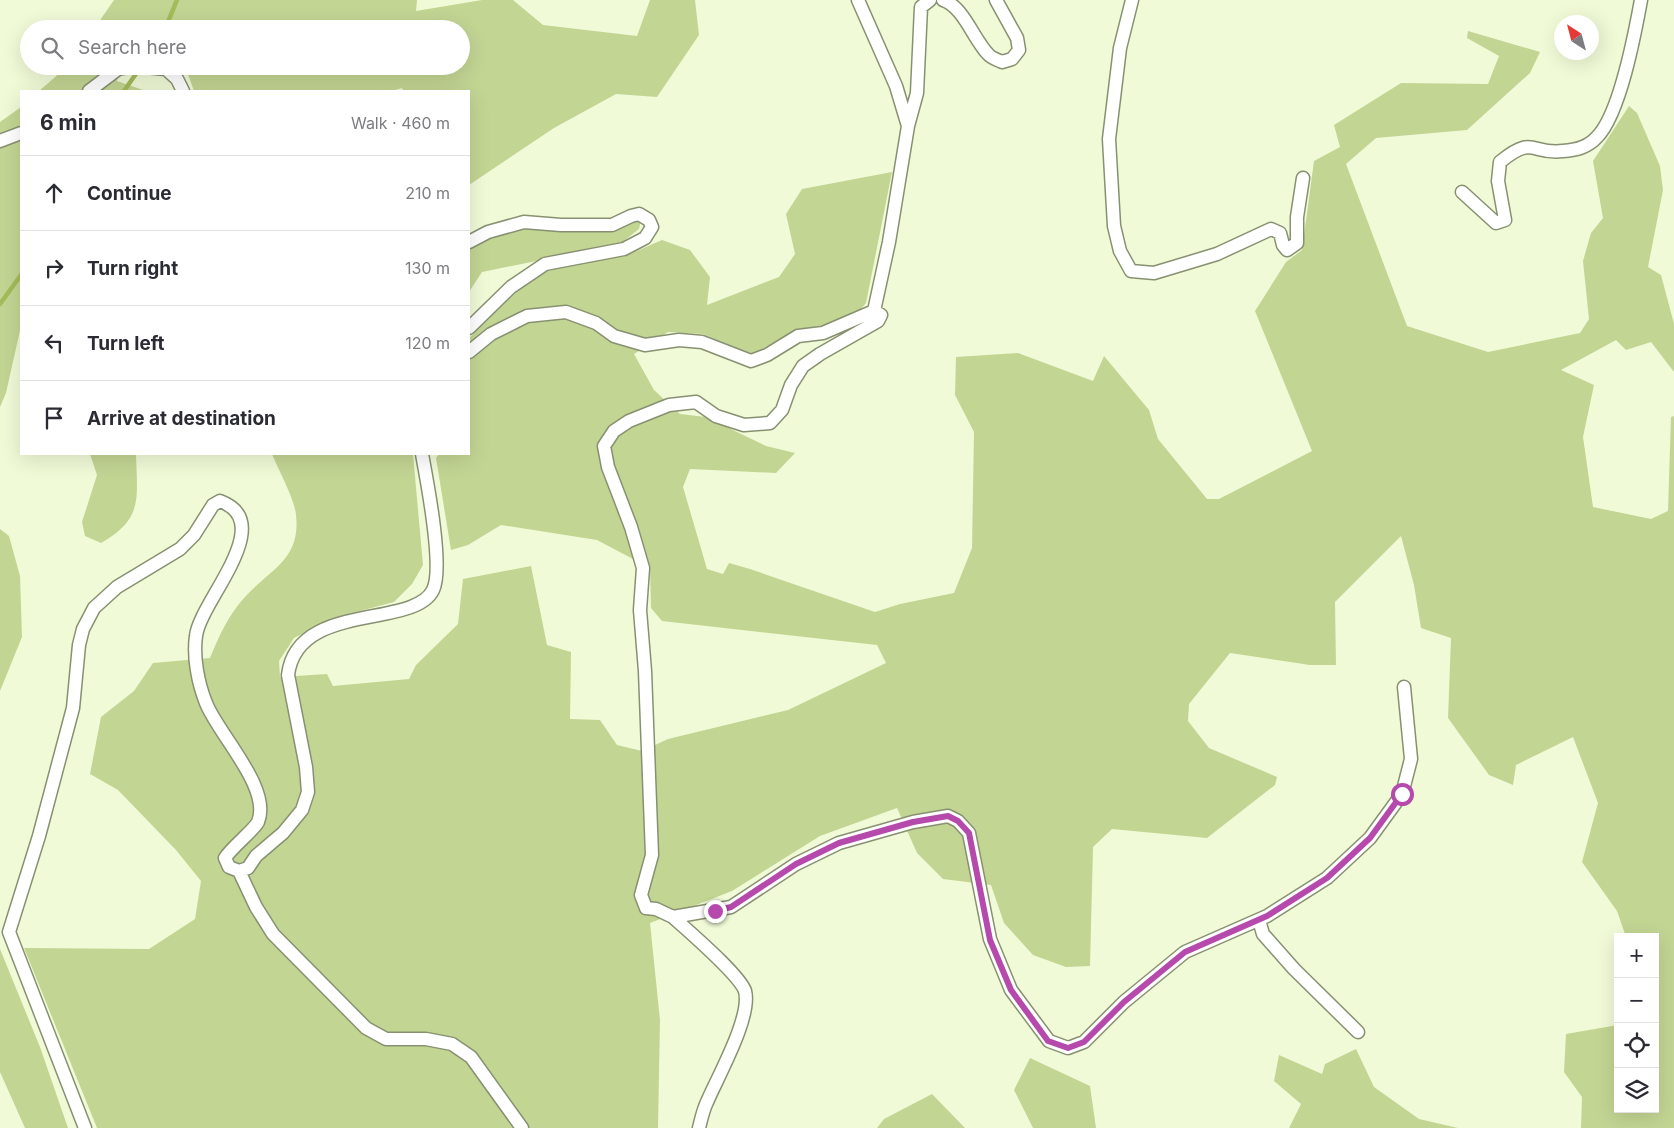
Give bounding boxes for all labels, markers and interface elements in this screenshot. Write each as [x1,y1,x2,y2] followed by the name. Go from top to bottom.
[1554,15,1599,60] north arrow
[20,20,470,75] search box
[38,34,66,62] icon: search
[78,36,187,59] text: Search here
[40,110,97,135] text: 6 min
[351,113,450,133] text: Walk · 460 m
[40,179,68,207] icon: ahead
[87,182,172,205] text: Continue
[405,183,450,203] text: 210 m
[40,254,68,282] icon: right
[87,257,178,280] text: Turn right
[405,258,450,278] text: 130 m
[40,329,68,357] icon: left
[87,332,165,355] text: Turn left
[405,333,450,353] text: 120 m
[40,404,68,432] icon: arrive
[87,407,276,430] text: Arrive at destination
[1391,783,1414,806] route start
[704,900,727,923] route end
[1614,933,1659,1113] map controls
[1614,933,1659,978] button: +
[1614,978,1659,1023] button: −
[1614,1023,1659,1068] button: locate
[1614,1068,1659,1113] button: layers

